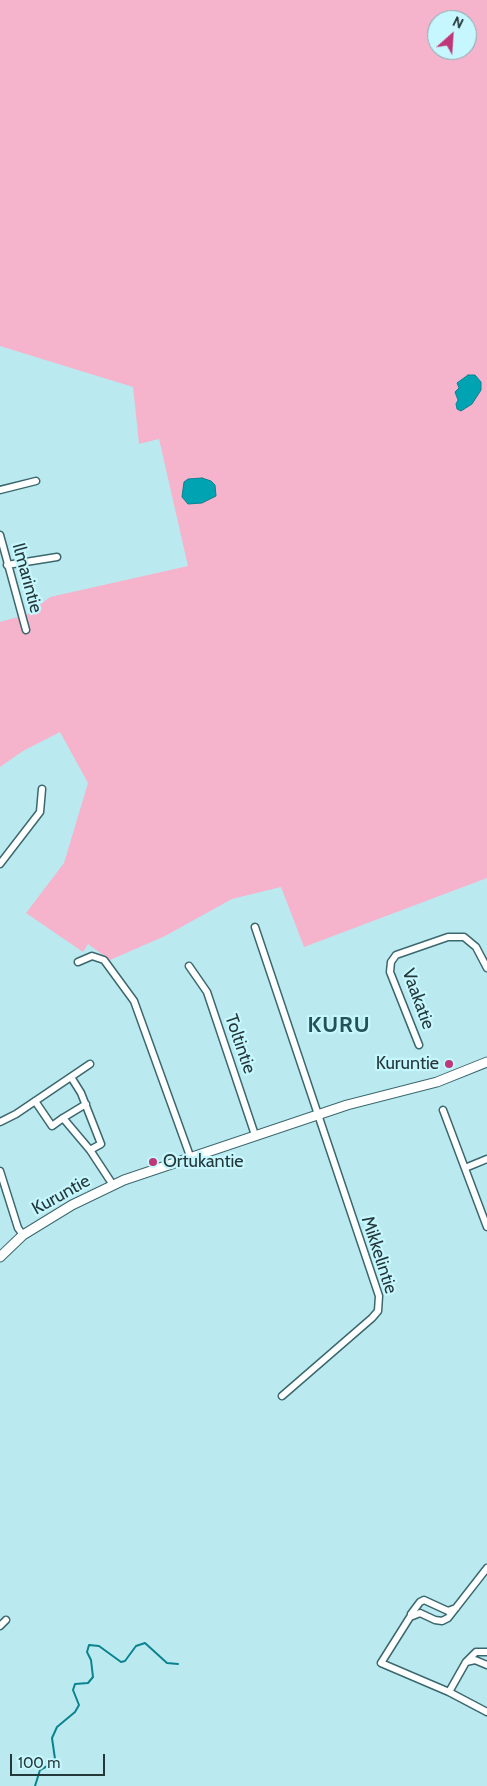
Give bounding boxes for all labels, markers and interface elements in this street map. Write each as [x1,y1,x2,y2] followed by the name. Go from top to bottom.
[427,10,477,60] north arrow
[450,12,467,33] text: N
[7,541,47,615] street label: Ilmarintie
[397,966,439,1032] street label: Vaakatie
[220,1012,260,1076] street label: Toltintie
[307,1013,371,1039] district label: KURU
[376,1053,439,1075] place label: Kuruntie
[443,1058,455,1070] marker: Kuruntie
[163,1151,244,1173] place label: Ortukantie
[147,1156,159,1168] marker: Ortukantie
[28,1170,94,1220] street label: Kuruntie
[356,1213,402,1297] street label: Mikkelintie
[12,1744,108,1776] scale bar
[18,1754,60,1772] text: 100 m

